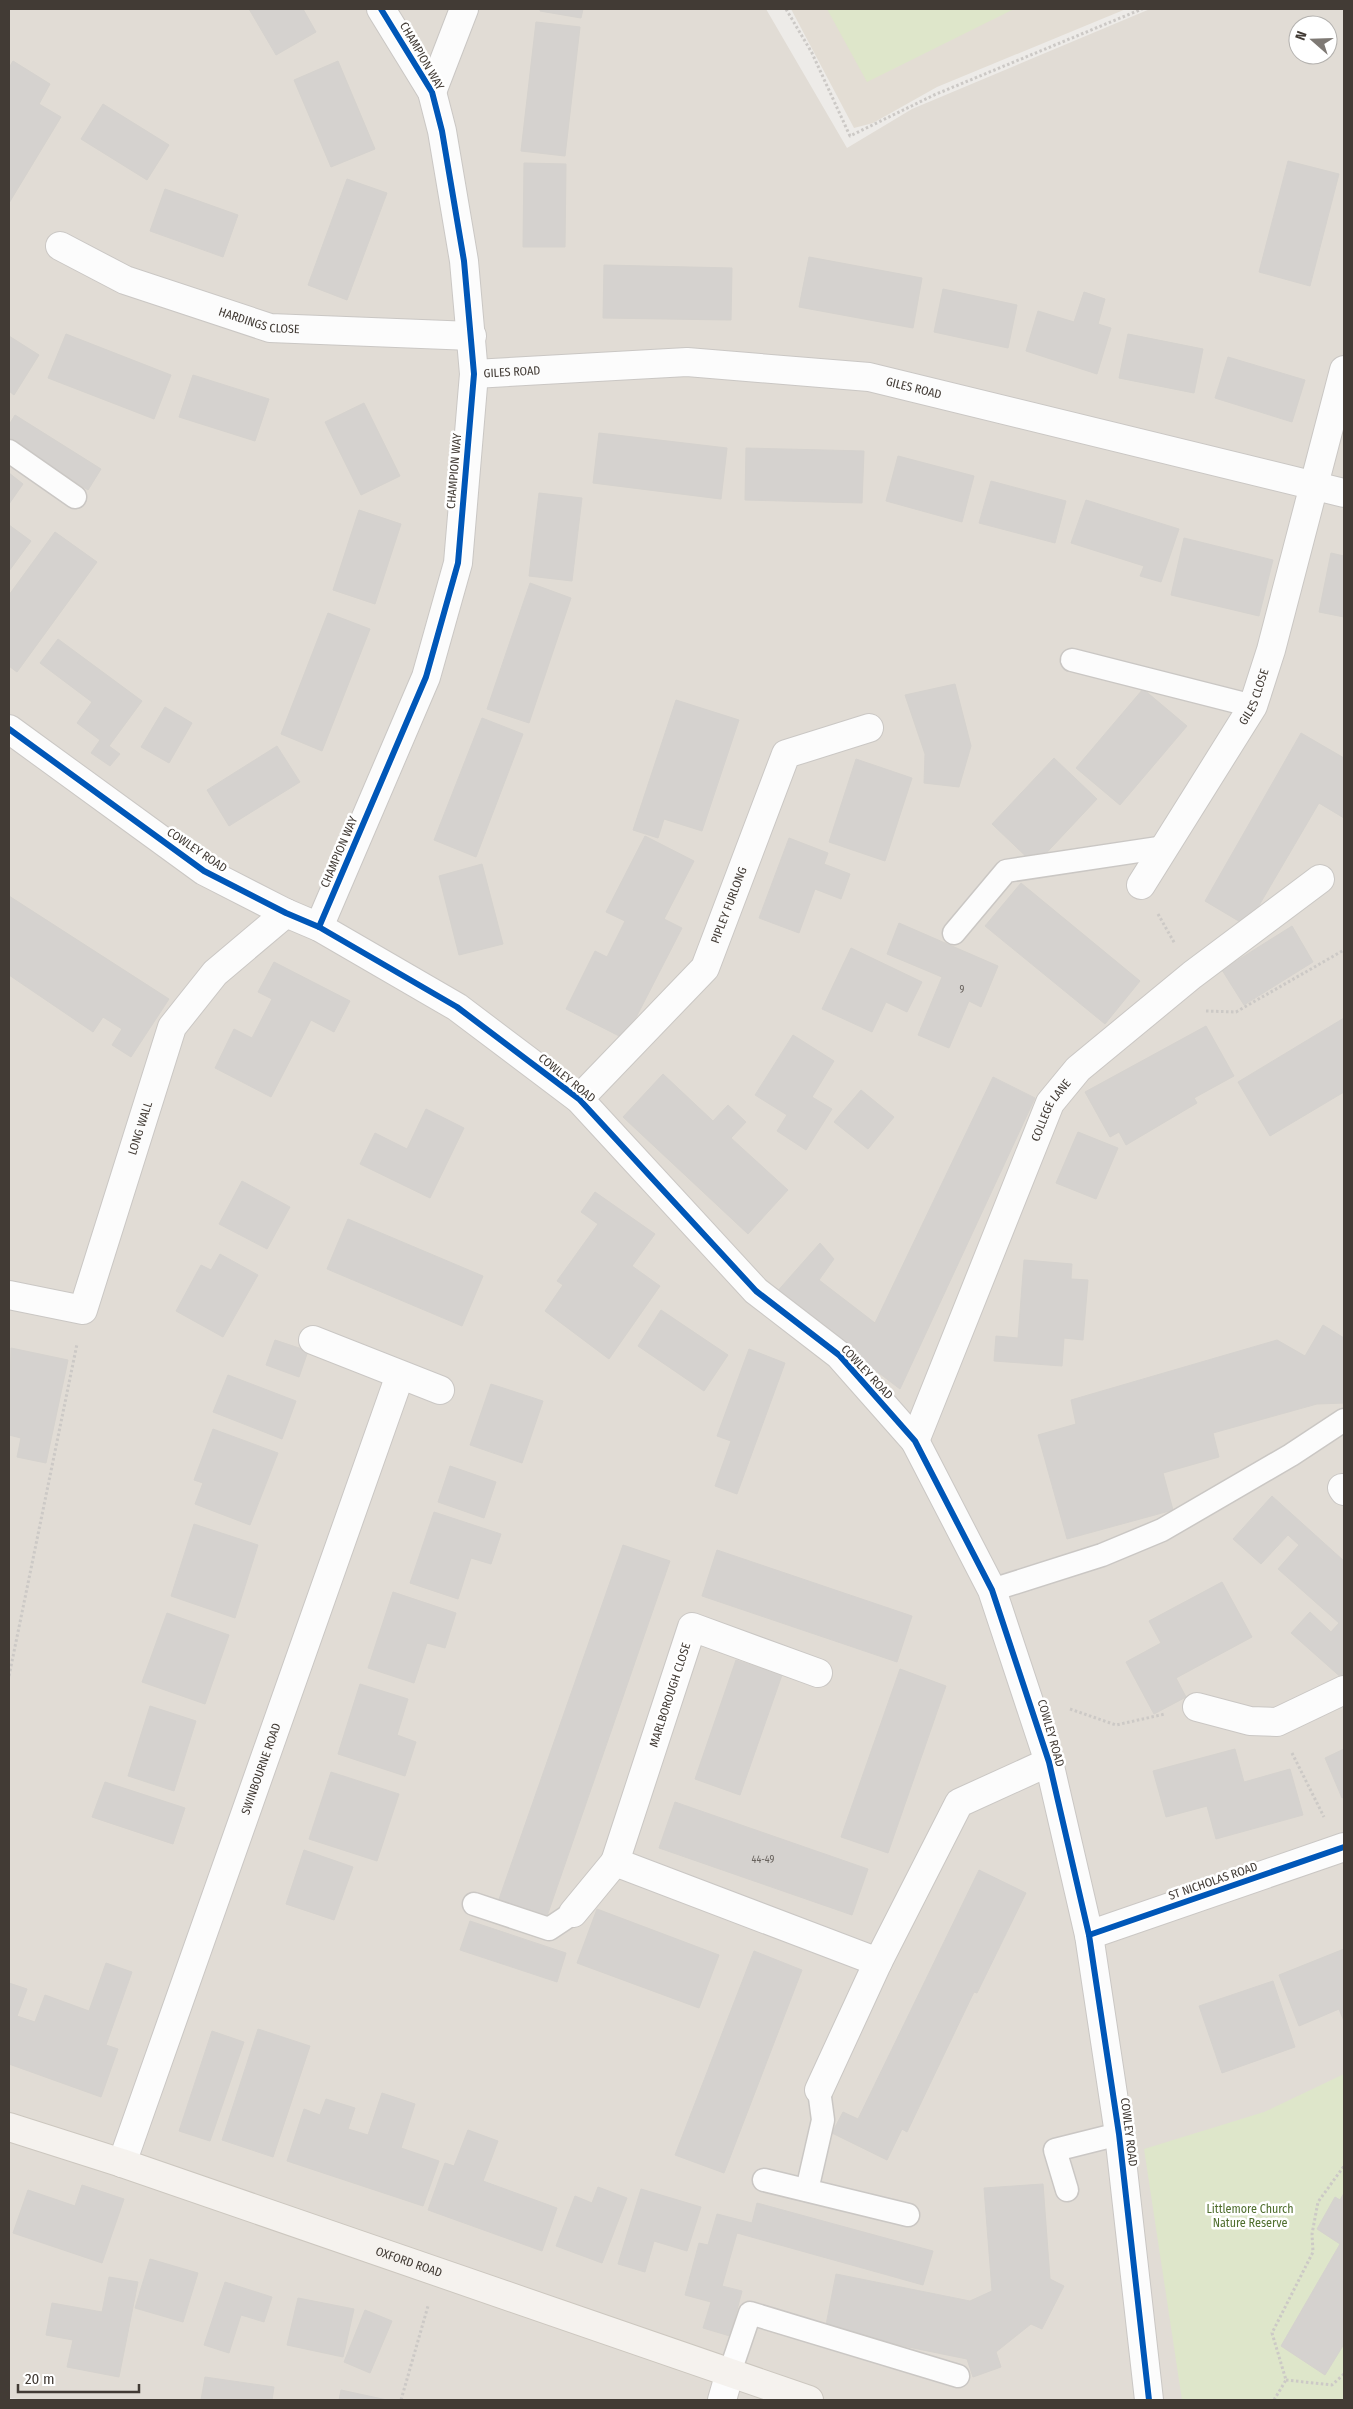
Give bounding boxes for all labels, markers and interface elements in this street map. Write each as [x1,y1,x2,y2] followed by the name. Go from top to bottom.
[1288,15,1338,65] north arrow
[397,20,447,92] street label: CHAMPION WAY
[1292,29,1311,43] text: N
[217,304,300,336] street label: HARDINGS CLOSE
[483,363,541,380] street label: GILES ROAD
[884,374,943,401] street label: GILES ROAD
[444,433,464,509] street label: CHAMPION WAY
[1236,667,1272,728] street label: GILES CLOSE
[318,814,360,890] street label: CHAMPION WAY
[164,825,230,875] street label: COWLEY ROAD
[708,865,750,945] street label: PIPLEY FURLONG
[960,984,965,996] house number: 9
[536,1051,598,1105] street label: COWLEY ROAD
[1028,1076,1074,1143] street label: COLLEGE LANE
[125,1099,155,1157] street label: LONG WALL
[838,1342,896,1402] street label: COWLEY ROAD
[647,1641,694,1749] street label: MARLBOROUGH CLOSE
[1035,1698,1067,1768] street label: COWLEY ROAD
[239,1721,284,1816] street label: SWINBOURNE ROAD
[752,1854,775,1866] house number: 44-49
[1167,1859,1259,1903] street label: ST NICHOLAS ROAD
[1118,2097,1140,2167] street label: COWLEY ROAD
[1206,2202,1294,2230] park label: Littlemore Church Nature Reserve
[374,2244,444,2280] street label: OXFORD ROAD
[18,2362,139,2394] scale bar
[25,2370,55,2388] text: 20 m

